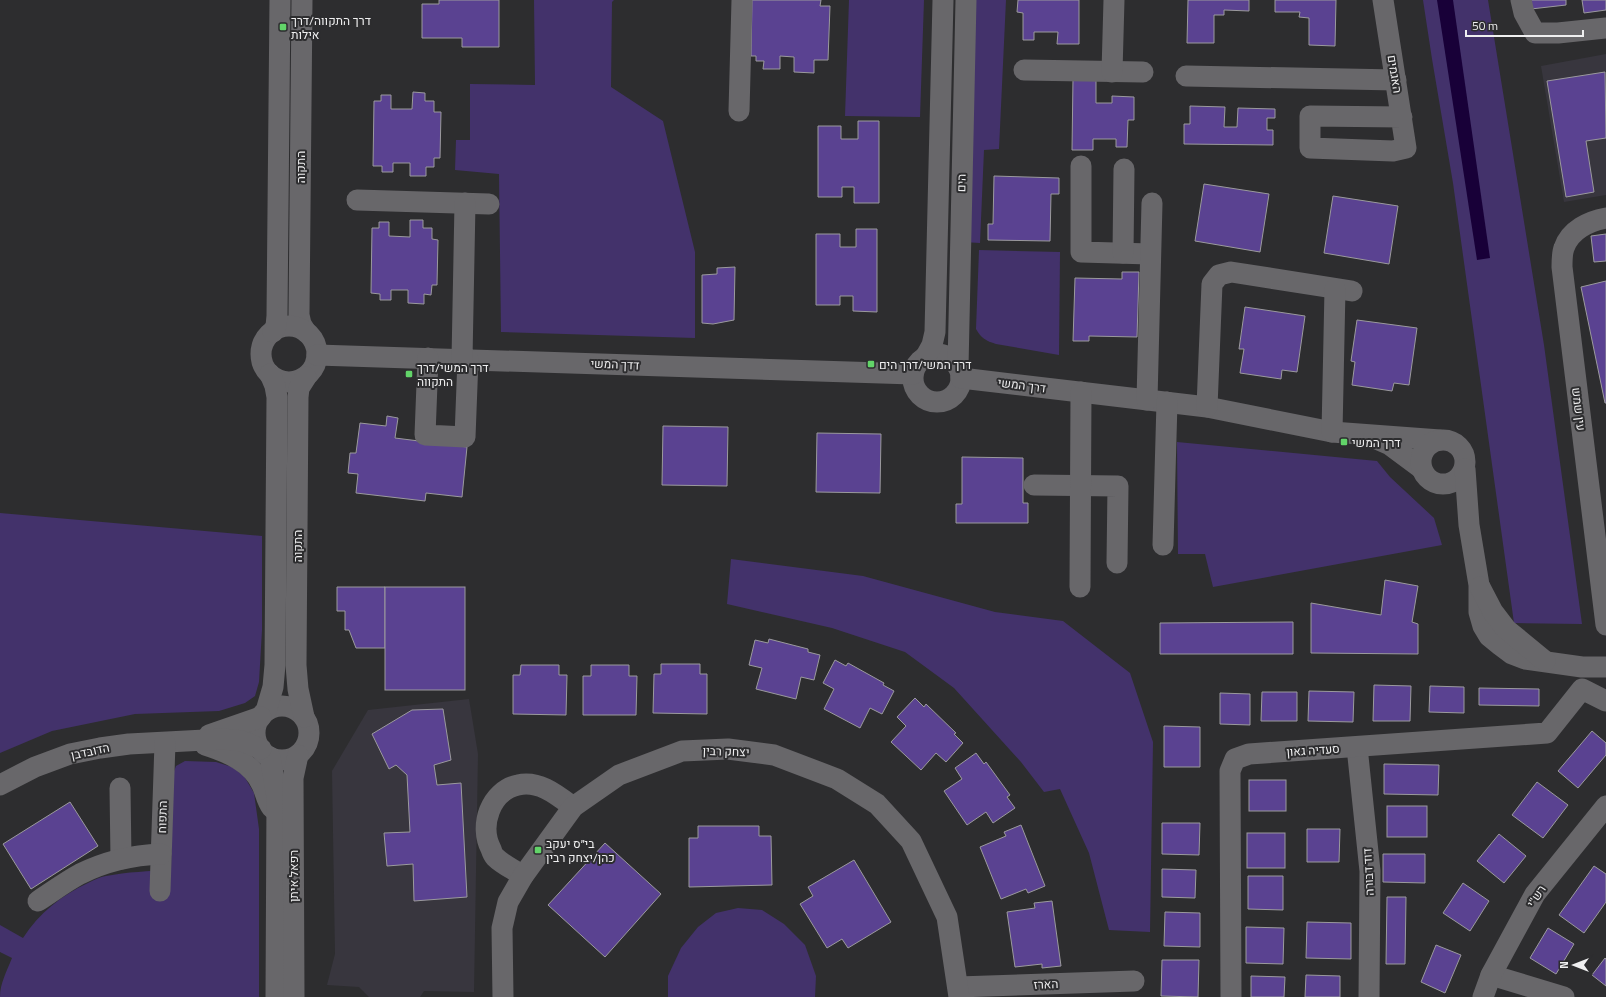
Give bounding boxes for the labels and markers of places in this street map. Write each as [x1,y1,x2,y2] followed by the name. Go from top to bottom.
[291,11,371,44] place label: דרך התקווה/דרך אילות
[278,22,288,32] marker: דרך התקווה/דרך אילות
[879,355,972,374] place label: דרך המשי/דרך הים
[417,358,489,391] place label: דרך המשי/דרך התקווה
[866,359,876,369] marker: דרך המשי/דרך הים
[404,369,414,379] marker: דרך המשי/דרך התקווה
[1352,433,1401,452] place label: דרך המשי
[1339,437,1349,447] marker: דרך המשי
[546,834,615,867] place label: בי״ס יעקב כהן/יצחק רבין
[533,845,543,855] marker: בי״ס יעקב כהן/יצחק רבין

